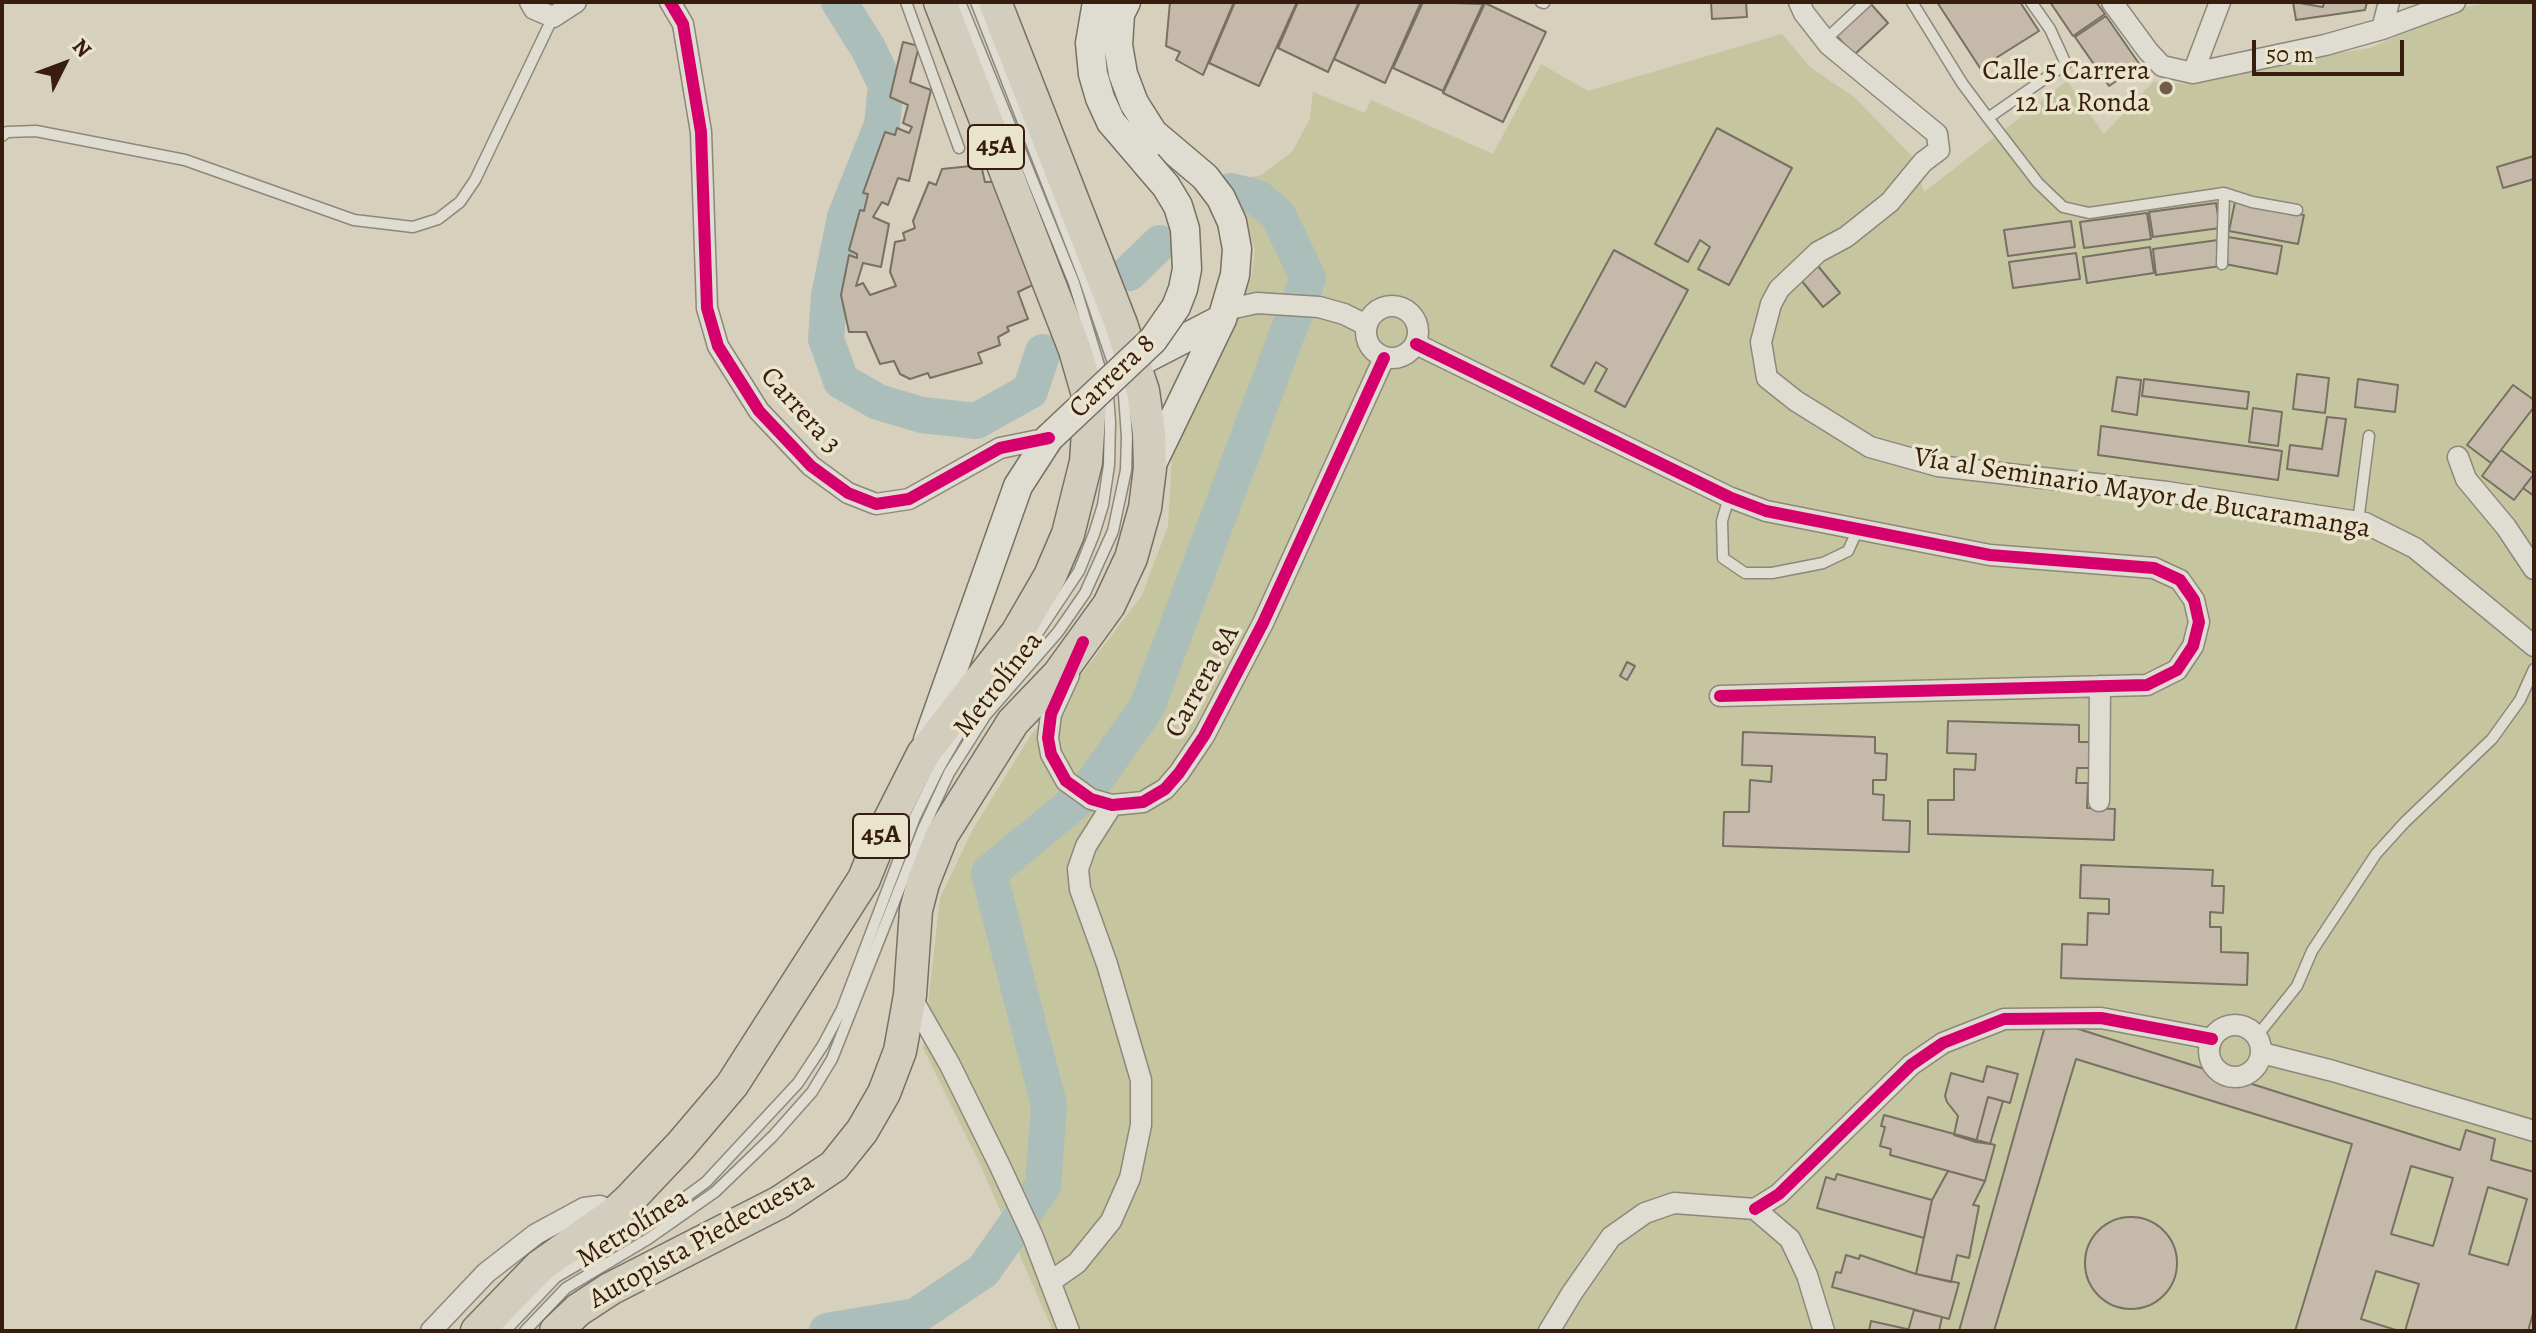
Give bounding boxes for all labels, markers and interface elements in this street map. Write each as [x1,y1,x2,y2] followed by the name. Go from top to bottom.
[24,24,104,104] north arrow
[2256,24,2408,74] scale bar
[65,32,98,64] text: N
[2266,38,2314,70] text: 50 m
[1982,55,2150,121] place label: Calle 5 Carrera 12 La Ronda
[2157,79,2175,97] marker: Calle 5 Carrera 12 La Ronda
[968,125,1024,169] road number: 45A
[1063,328,1163,426] street label: Carrera 8
[752,361,848,461] street label: Carrera 3
[1911,441,2373,547] street label: Vía al Seminario Mayor de Bucaramanga
[1158,620,1248,744] street label: Carrera 8A
[947,625,1051,745] street label: Metrolínea
[853,814,909,858] road number: 45A
[584,1165,820,1317] street label: Autopista Piedecuesta
[571,1182,695,1276] street label: Metrolínea

